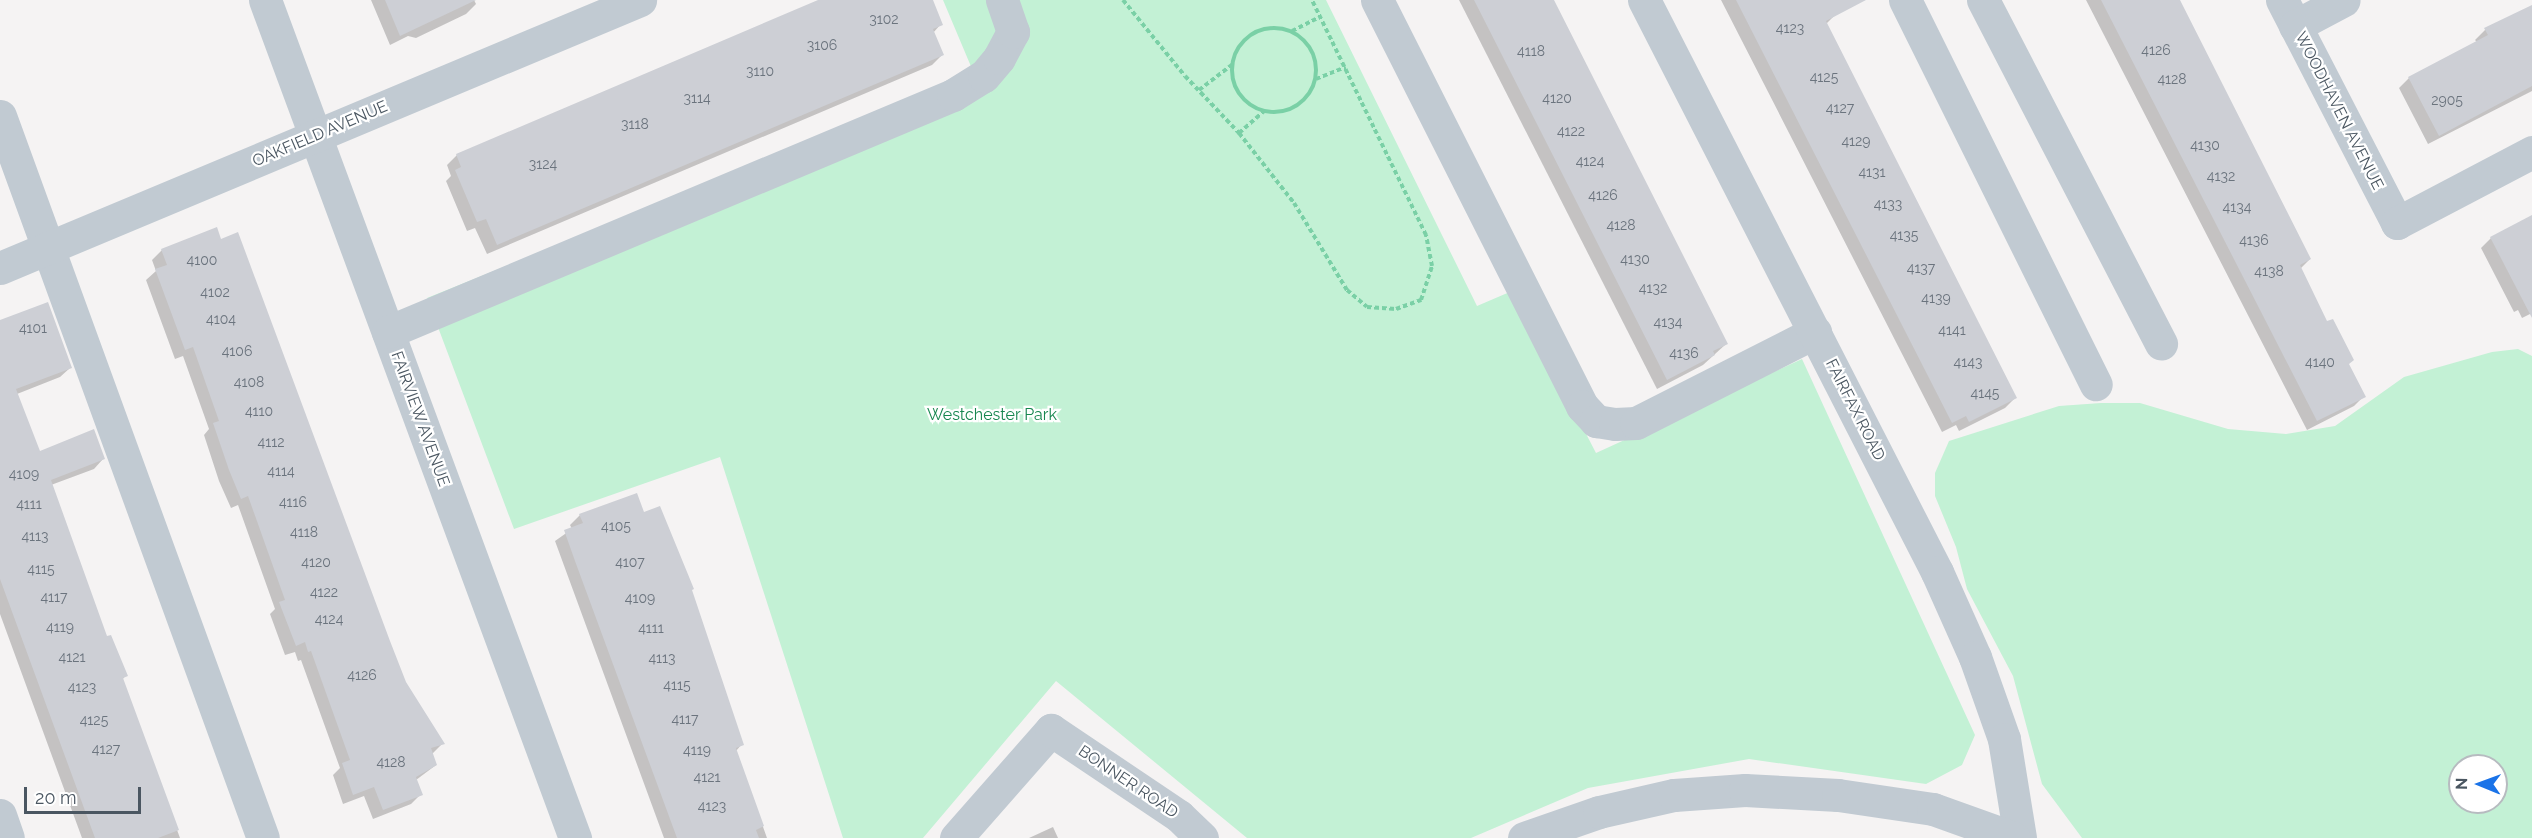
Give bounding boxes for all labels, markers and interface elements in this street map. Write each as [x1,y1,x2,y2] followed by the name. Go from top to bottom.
[869,11,899,27] house number: 3102
[1776,20,1804,36] house number: 4123
[2291,29,2387,193] street label: WOODHAVEN AVENUE
[807,37,837,53] house number: 3106
[2141,42,2171,58] house number: 4126
[1517,43,1545,59] house number: 4118
[746,63,774,79] house number: 3110
[1810,69,1838,85] house number: 4125
[2157,71,2187,87] house number: 4128
[683,90,711,106] house number: 3114
[1542,90,1572,106] house number: 4120
[2431,92,2463,108] house number: 2905
[249,97,391,171] street label: OAKFIELD AVENUE
[1826,100,1854,116] house number: 4127
[621,116,649,132] house number: 3118
[1557,123,1585,139] house number: 4122
[1841,133,1871,149] house number: 4129
[2190,137,2220,153] house number: 4130
[1576,153,1604,169] house number: 4124
[529,156,557,172] house number: 3124
[1858,164,1886,180] house number: 4131
[2207,168,2235,184] house number: 4132
[1588,187,1618,203] house number: 4126
[1874,196,1902,212] house number: 4133
[2223,199,2251,215] house number: 4134
[1606,217,1636,233] house number: 4128
[1890,227,1918,243] house number: 4135
[2239,232,2269,248] house number: 4136
[1620,251,1650,267] house number: 4130
[187,252,217,268] house number: 4100
[1907,260,1935,276] house number: 4137
[2254,263,2284,279] house number: 4138
[1639,280,1667,296] house number: 4132
[200,284,230,300] house number: 4102
[1921,290,1951,306] house number: 4139
[206,311,236,327] house number: 4104
[1654,314,1682,330] house number: 4134
[19,320,47,336] house number: 4101
[1938,322,1966,338] house number: 4141
[222,343,252,359] house number: 4106
[1669,345,1699,361] house number: 4136
[386,348,454,490] street label: FAIRVIEW AVENUE
[1954,354,1982,370] house number: 4143
[2305,354,2335,370] house number: 4140
[1821,356,1889,464] street label: FAIRFAX ROAD
[234,374,264,390] house number: 4108
[1971,385,1999,401] house number: 4145
[245,403,273,419] house number: 4110
[927,405,1057,425] park label: Westchester Park
[258,434,284,450] house number: 4112
[267,463,295,479] house number: 4114
[9,466,39,482] house number: 4109
[279,494,307,510] house number: 4116
[16,496,42,512] house number: 4111
[601,518,631,534] house number: 4105
[290,524,318,540] house number: 4118
[21,528,49,544] house number: 4113
[301,554,331,570] house number: 4120
[615,554,645,570] house number: 4107
[27,561,55,577] house number: 4115
[310,584,338,600] house number: 4122
[40,589,68,605] house number: 4117
[625,590,655,606] house number: 4109
[315,611,343,627] house number: 4124
[46,619,74,635] house number: 4119
[638,620,664,636] house number: 4111
[59,649,85,665] house number: 4121
[648,650,676,666] house number: 4113
[347,667,377,683] house number: 4126
[663,677,691,693] house number: 4115
[68,679,96,695] house number: 4123
[671,711,699,727] house number: 4117
[80,712,108,728] house number: 4125
[92,741,120,757] house number: 4127
[683,742,711,758] house number: 4119
[1075,742,1181,822] street label: BONNER ROAD
[376,754,406,770] house number: 4128
[2448,754,2508,814] north arrow
[694,769,720,785] house number: 4121
[27,775,144,813] scale bar
[2452,777,2471,790] text: N
[35,787,77,808] text: 20 m
[698,798,726,814] house number: 4123

